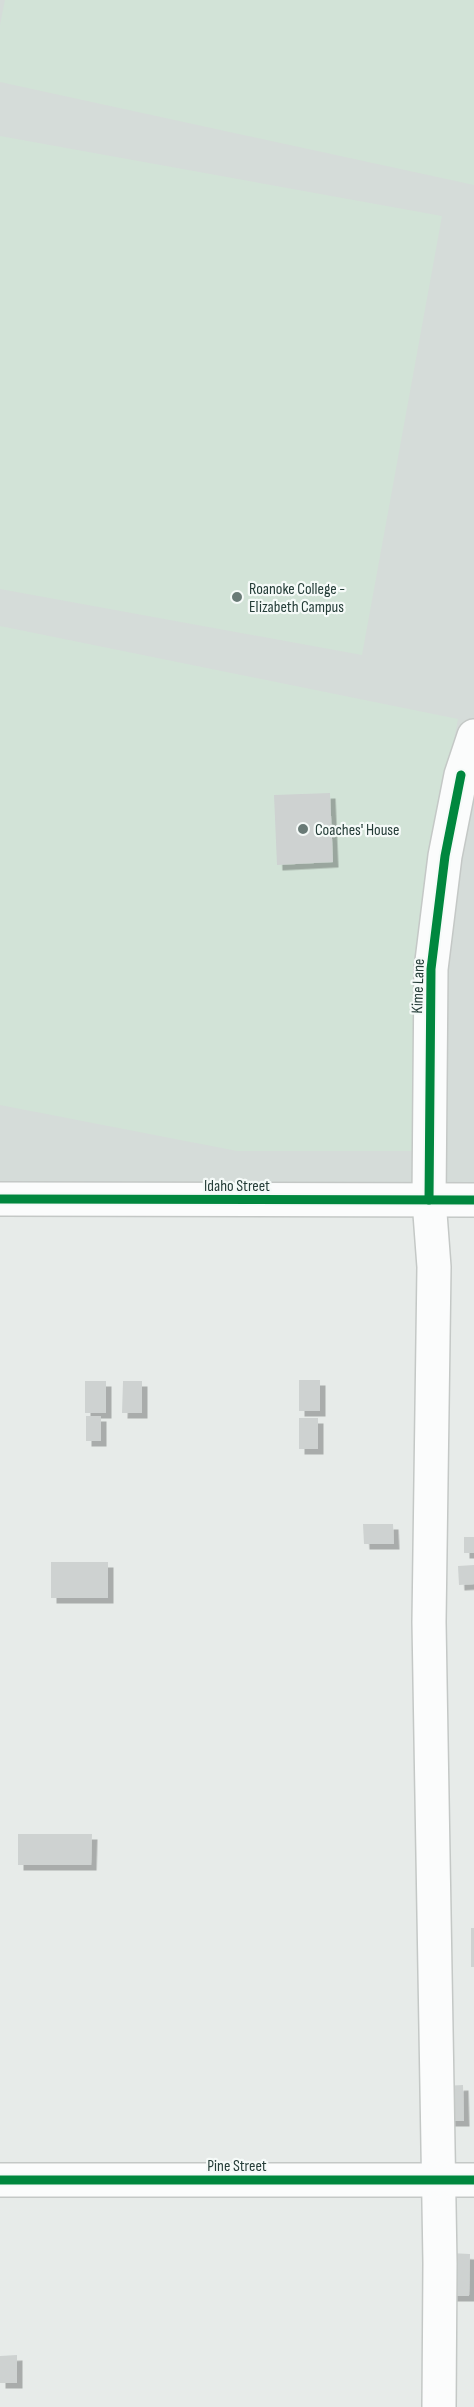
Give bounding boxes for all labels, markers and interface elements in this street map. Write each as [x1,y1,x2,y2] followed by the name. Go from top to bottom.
[249,580,345,617] place label: Roanoke College - Elizabeth Campus
[230,590,244,604] marker: Roanoke College - Elizabeth Campus
[315,821,400,840] place label: Coaches' House
[296,822,310,836] marker: Coaches' House
[408,958,429,1014] street label: Kime Lane
[204,1177,270,1196] street label: Idaho Street
[207,2157,267,2176] street label: Pine Street

